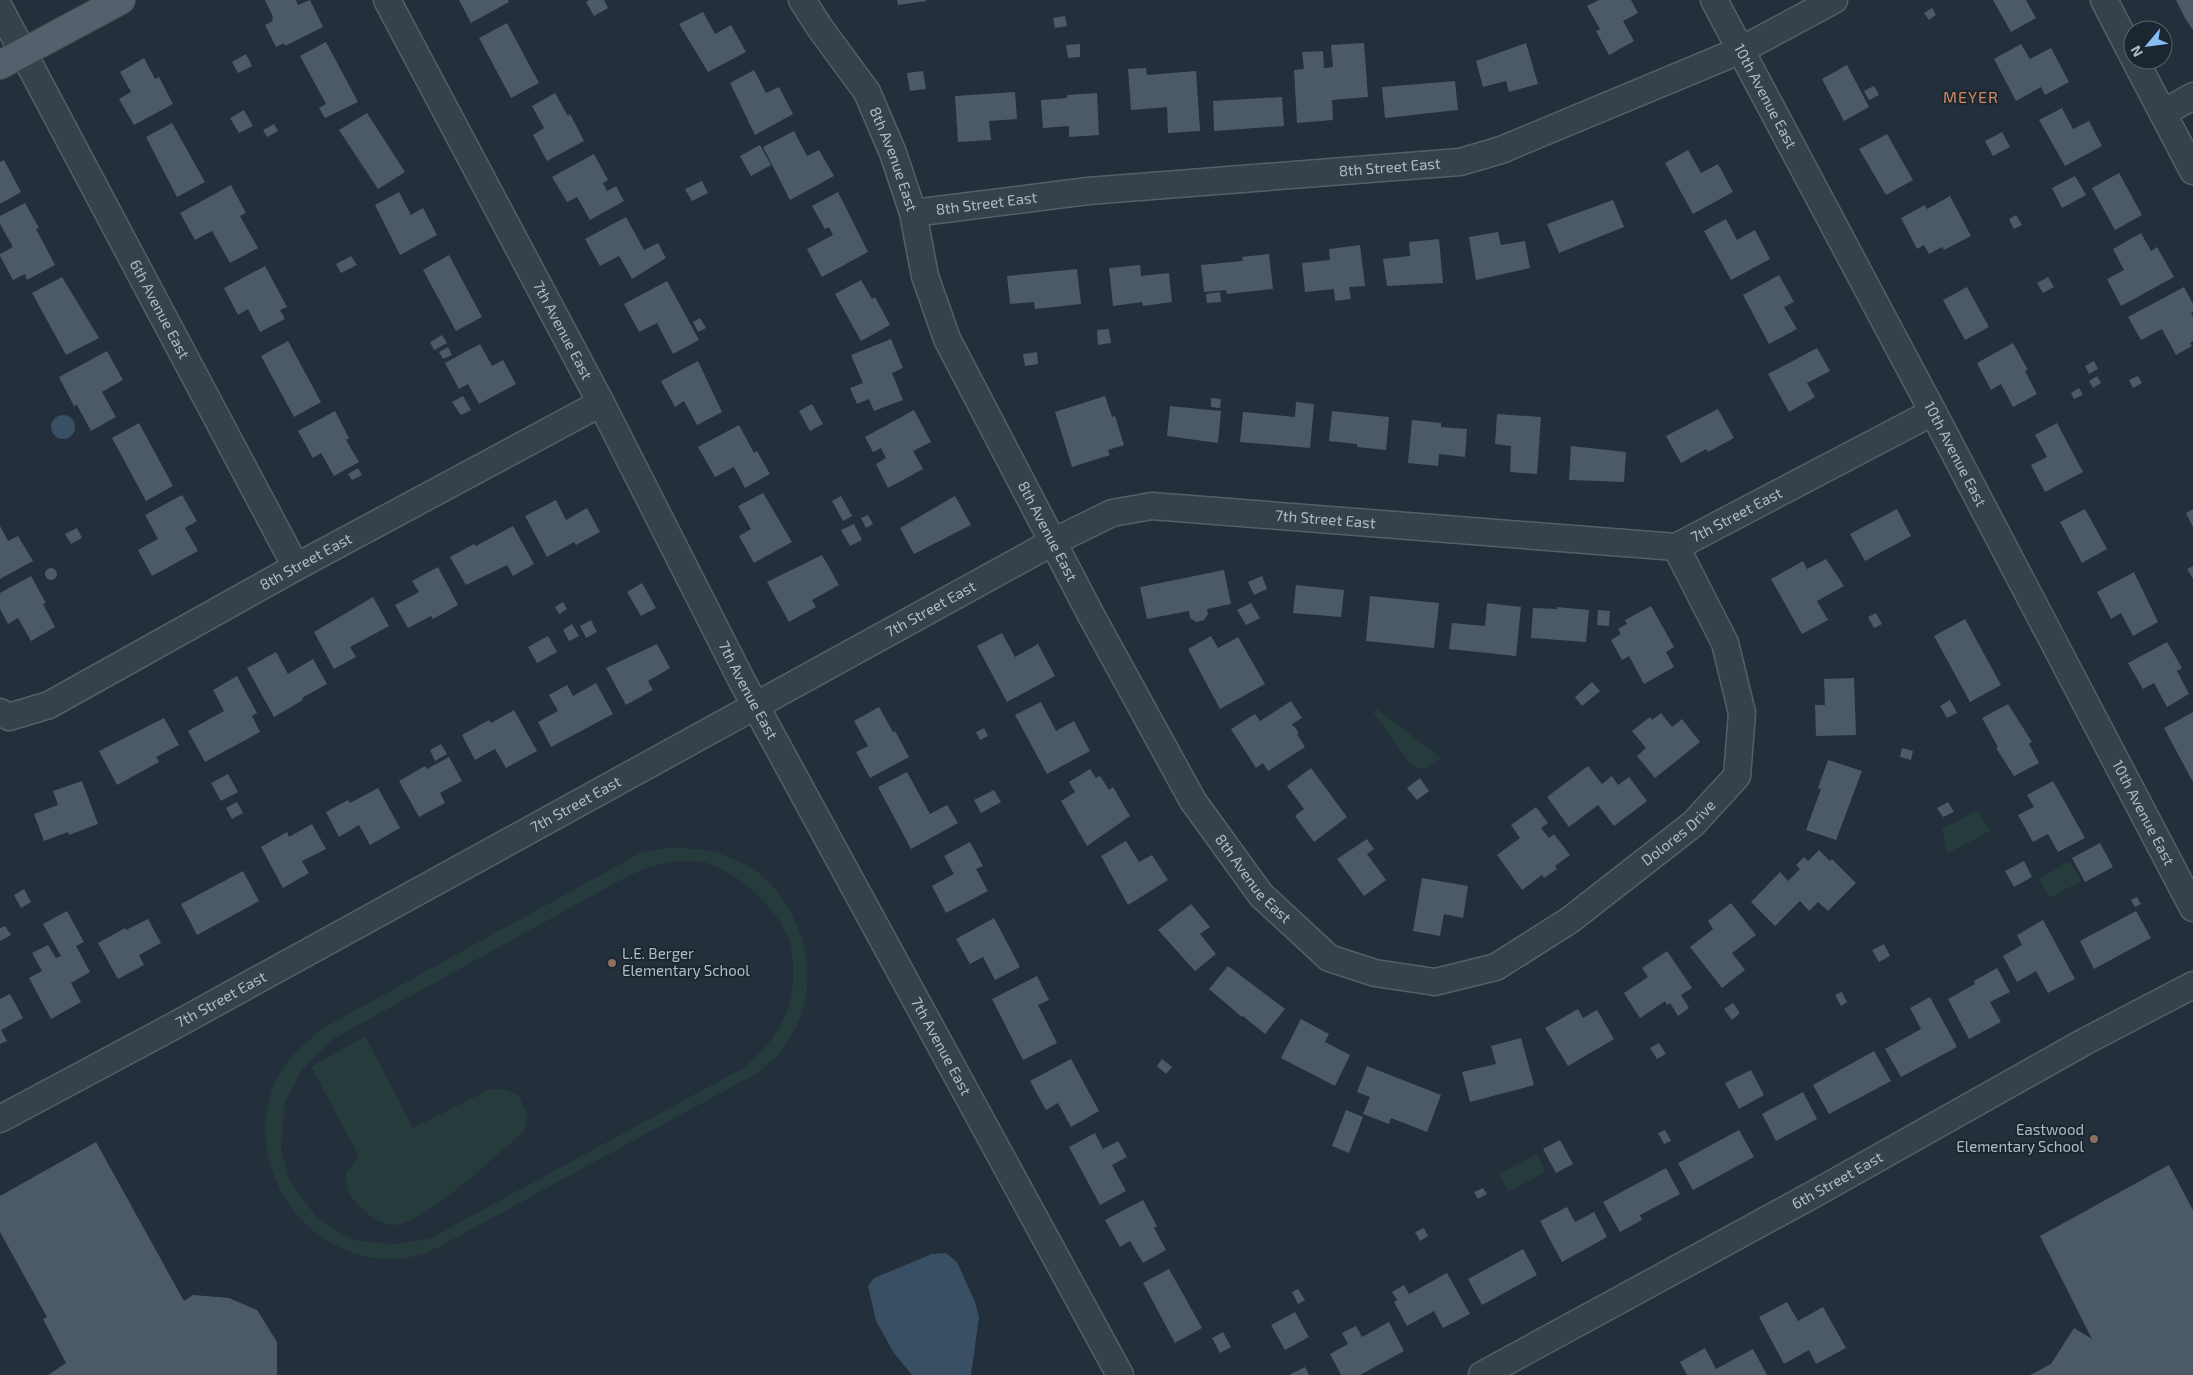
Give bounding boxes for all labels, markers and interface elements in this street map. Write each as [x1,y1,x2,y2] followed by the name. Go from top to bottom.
[2123,20,2173,70] north arrow
[1731,40,1801,152] street label: 10th Avenue East
[2126,43,2146,60] text: N
[1943,87,1999,106] district label: MEYER
[866,104,922,214] street label: 8th Avenue East
[1338,154,1441,179] street label: 8th Street East
[935,187,1038,218] street label: 8th Street East
[127,256,194,362] street label: 6th Avenue East
[530,278,597,382] street label: 7th Avenue East
[1921,398,1991,509] street label: 10th Avenue East
[1015,478,1082,584] street label: 8th Avenue East
[1687,483,1785,546] street label: 7th Street East
[1275,506,1377,531] street label: 7th Street East
[256,529,355,593] street label: 8th Street East
[882,576,979,641] street label: 7th Street East
[715,638,782,742] street label: 7th Avenue East
[2109,757,2179,868] street label: 10th Avenue East
[527,772,624,836] street label: 7th Street East
[1637,796,1719,869] street label: Dolores Drive
[1212,830,1296,927] street label: 8th Avenue East
[622,944,750,979] place label: L.E. Berger Elementary School
[606,957,618,969] marker: L.E. Berger Elementary School
[172,967,269,1031] street label: 7th Street East
[908,994,976,1098] street label: 7th Avenue East
[1956,1120,2085,1155] place label: Eastwood Elementary School
[2088,1133,2100,1145] marker: Eastwood Elementary School
[1788,1147,1886,1212] street label: 6th Street East

